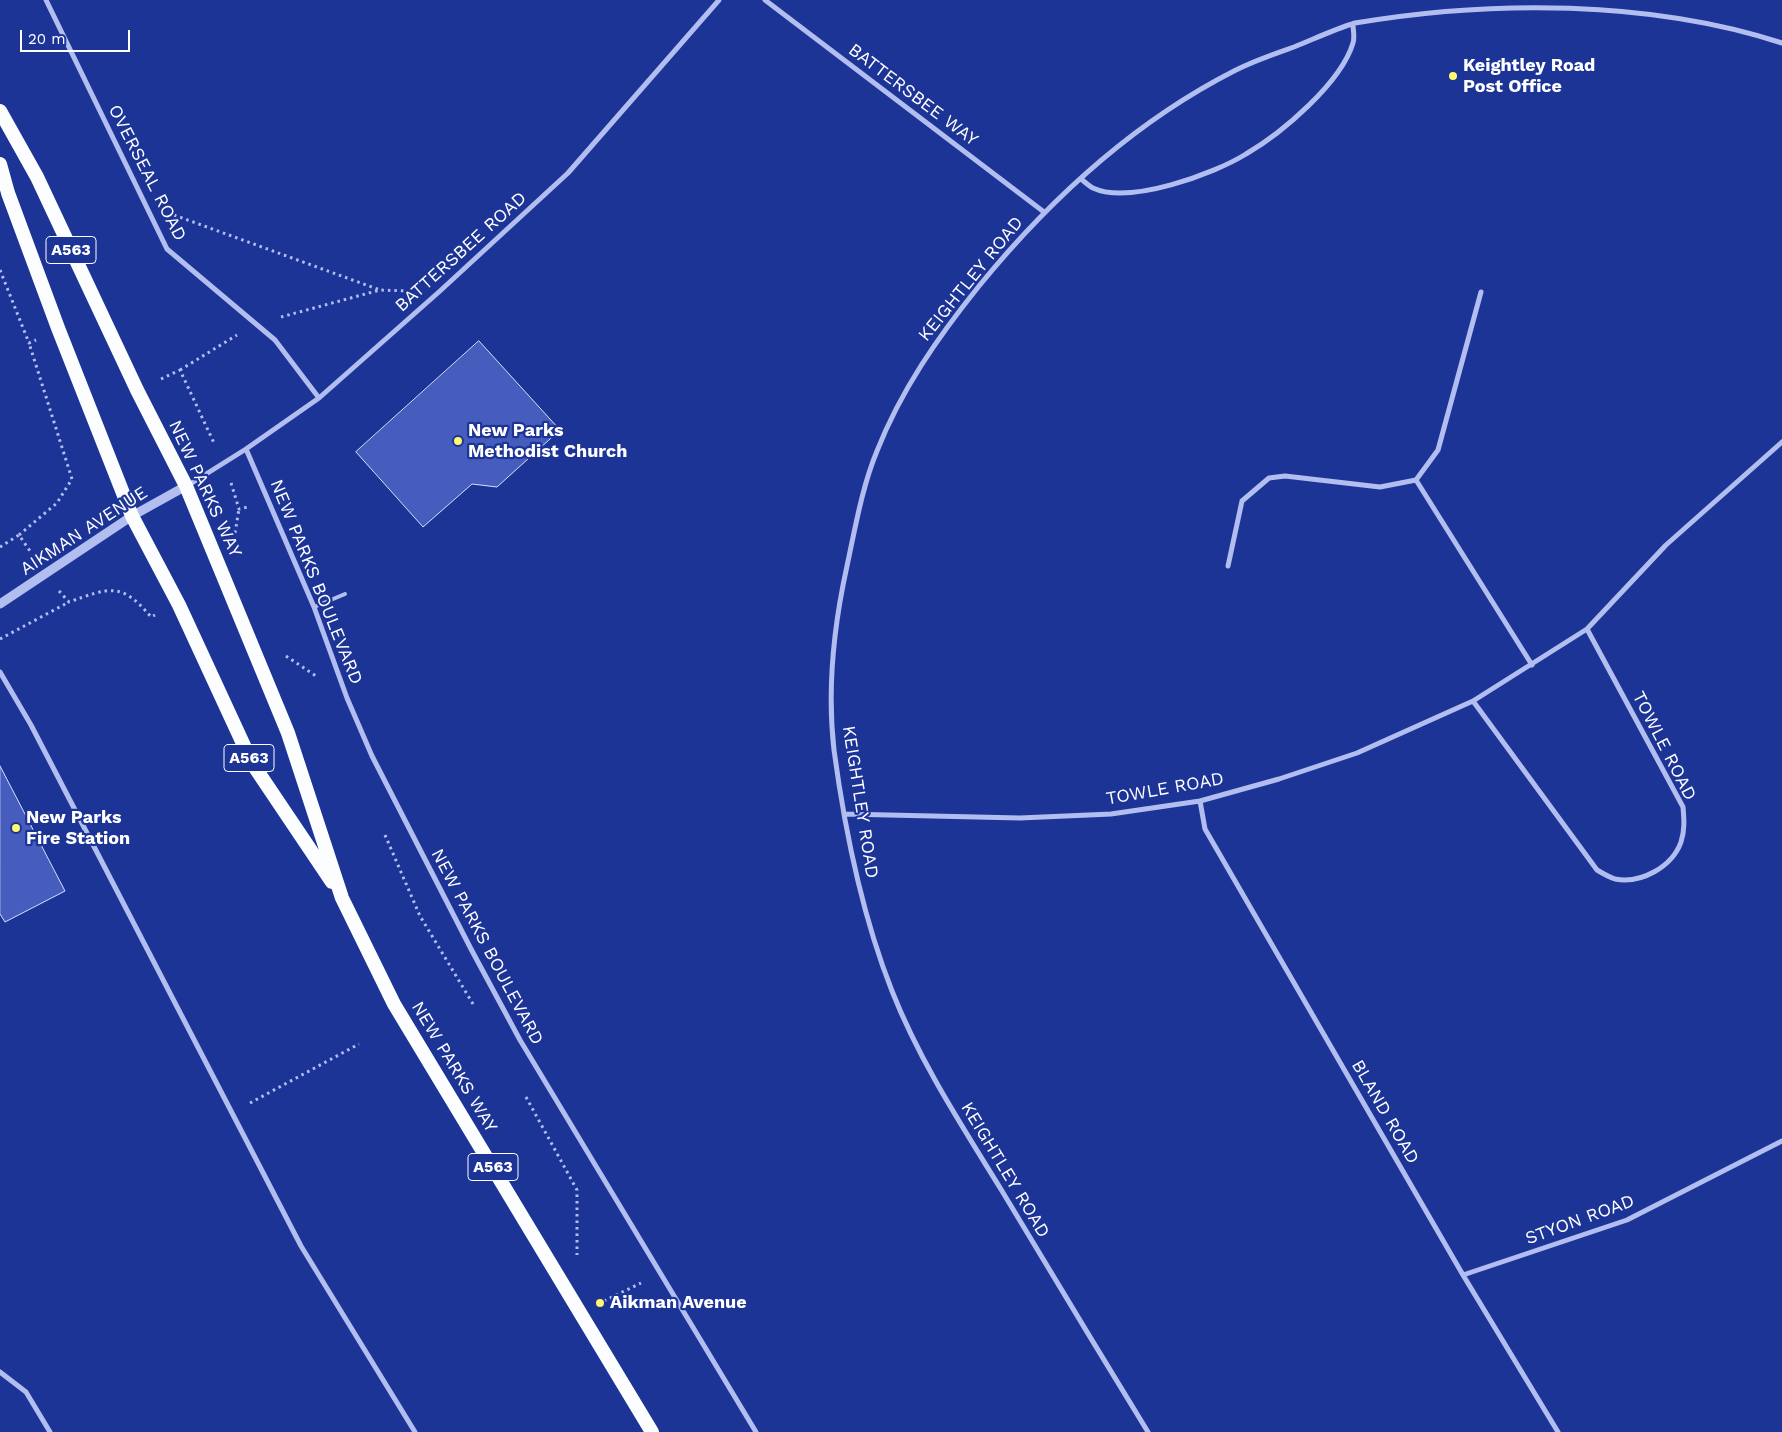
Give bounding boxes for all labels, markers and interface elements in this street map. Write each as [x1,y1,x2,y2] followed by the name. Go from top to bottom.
[22,20,132,52] scale bar
[28,30,66,48] text: 20 m
[844,39,982,151] street label: BATTERSBEE WAY
[1463,55,1595,98] place label: Keightley Road Post Office
[1447,70,1459,82] marker: Keightley Road Post Office
[103,101,191,245] street label: OVERSEAL ROAD
[391,187,531,317] street label: BATTERSBEE ROAD
[914,212,1028,346] street label: KEIGHTLEY ROAD
[46,236,96,264] road number: A563
[164,417,246,561] street label: NEW PARKS WAY
[468,420,627,462] place label: New Parks Methodist Church
[452,435,464,447] marker: New Parks Methodist Church
[265,477,367,687] street label: NEW PARKS BOULEVARD
[16,482,152,580] street label: AIKMAN AVENUE
[1627,688,1701,804] street label: TOWLE ROAD
[837,724,883,880] street label: KEIGHTLEY ROAD
[224,744,274,771] road number: A563
[1104,768,1226,810] street label: TOWLE ROAD
[26,807,130,850] place label: New Parks Fire Station
[10,822,22,834] marker: New Parks Fire Station
[426,845,548,1049] street label: NEW PARKS BOULEVARD
[406,998,502,1136] street label: NEW PARKS WAY
[1347,1056,1423,1168] street label: BLAND ROAD
[956,1098,1054,1242] street label: KEIGHTLEY ROAD
[468,1154,518,1180] road number: A563
[1523,1190,1637,1250] street label: STYON ROAD
[610,1292,747,1314] place label: Aikman Avenue
[594,1297,606,1309] marker: Aikman Avenue

